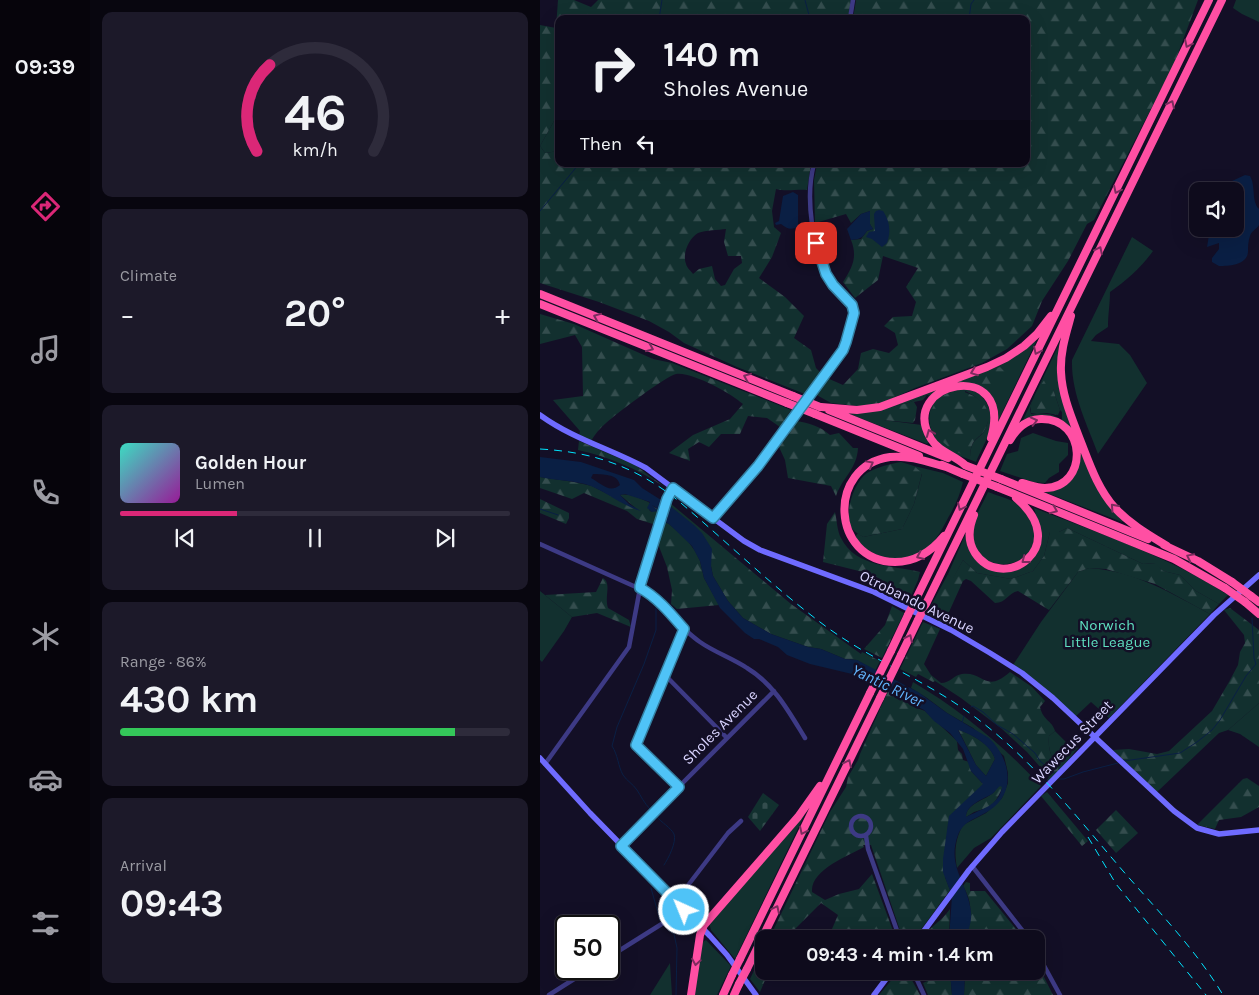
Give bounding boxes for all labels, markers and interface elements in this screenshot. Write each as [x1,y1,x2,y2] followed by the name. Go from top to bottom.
[663,34,761,75] text: 140 m
[580,35,645,100] icon: right
[1184,39,1194,48] one-way arrow
[15,54,75,80] text: 09:39
[663,76,808,102] text: Sholes Avenue
[284,82,346,143] text: 46
[1164,100,1175,109] one-way arrow
[632,130,660,158] icon: left
[580,133,622,155] text: Then
[292,140,338,161] text: km/h
[1189,182,1244,237] map controls
[1189,182,1244,237] button: sound
[1112,185,1123,194] one-way arrow
[28,189,63,224] icon: directions
[795,222,837,264] pin
[802,229,830,257] icon: arrive
[1093,246,1103,255] one-way arrow
[120,266,177,285] text: Climate
[284,291,346,336] text: 20°
[120,298,135,331] text: −
[495,298,510,331] text: +
[593,312,601,322] one-way arrow
[28,332,63,367] icon: music
[645,342,654,352] one-way arrow
[1033,346,1043,355] one-way arrow
[970,366,979,376] one-way arrow
[743,373,752,384] one-way arrow
[1029,416,1038,427] one-way arrow
[925,429,936,438] one-way arrow
[195,452,306,474] text: Golden Hour
[865,461,874,471] one-way arrow
[195,474,245,493] text: Lumen
[28,475,63,510] icon: phone
[957,502,967,511] one-way arrow
[1111,503,1120,512] one-way arrow
[1049,504,1058,515] one-way arrow
[171,524,199,552] icon: previous
[301,524,329,552] icon: pause
[431,524,459,552] icon: next
[916,550,925,560] one-way arrow
[1186,553,1195,563] one-way arrow
[1022,554,1031,562] one-way arrow
[857,566,977,638] street label: Otrobando Avenue
[1064,616,1150,651] park label: Norwich Little League
[28,619,63,654] icon: climate
[903,634,913,643] one-way arrow
[120,652,207,671] text: Range · 86%
[849,660,927,711] water label: Yantic River
[120,677,258,722] text: 430 km
[679,686,761,768] street label: Sholes Avenue
[1028,696,1117,788] street label: Wawecus Street
[842,759,852,768] one-way arrow
[28,762,63,797] icon: car
[798,826,809,835] one-way arrow
[120,856,167,875] text: Arrival
[120,881,224,926] text: 09:43
[657,883,709,935] position arrow
[770,905,780,914] one-way arrow
[28,906,63,941] icon: filters
[555,915,620,980] speed limit sign: 50
[806,944,994,966] text: 09:43 · 4 min · 1.4 km
[692,957,702,966] one-way arrow

